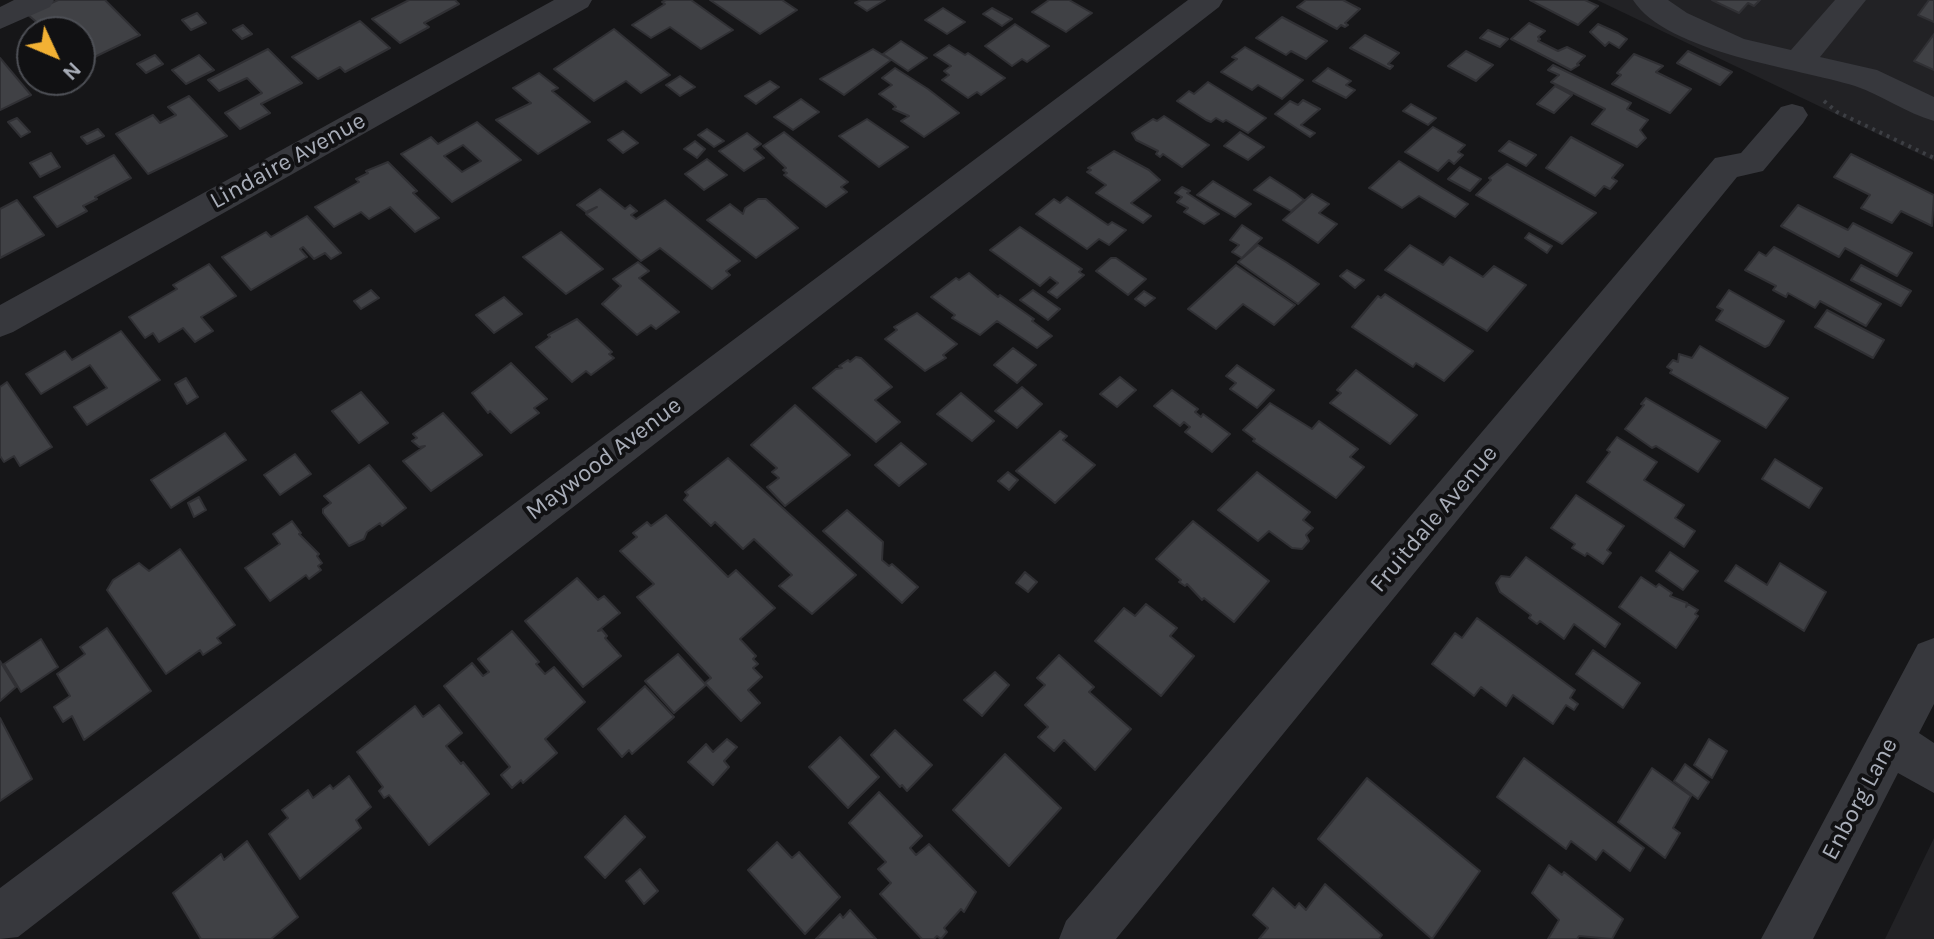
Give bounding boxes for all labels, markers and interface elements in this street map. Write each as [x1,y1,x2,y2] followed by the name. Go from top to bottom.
[16,16,96,96] north arrow
[57,57,87,86] text: N
[205,106,371,216] street label: Lindaire Avenue
[521,391,687,527] street label: Maywood Avenue
[1364,440,1504,598] street label: Fruitdale Avenue
[1816,733,1904,865] street label: Enborg Lane

